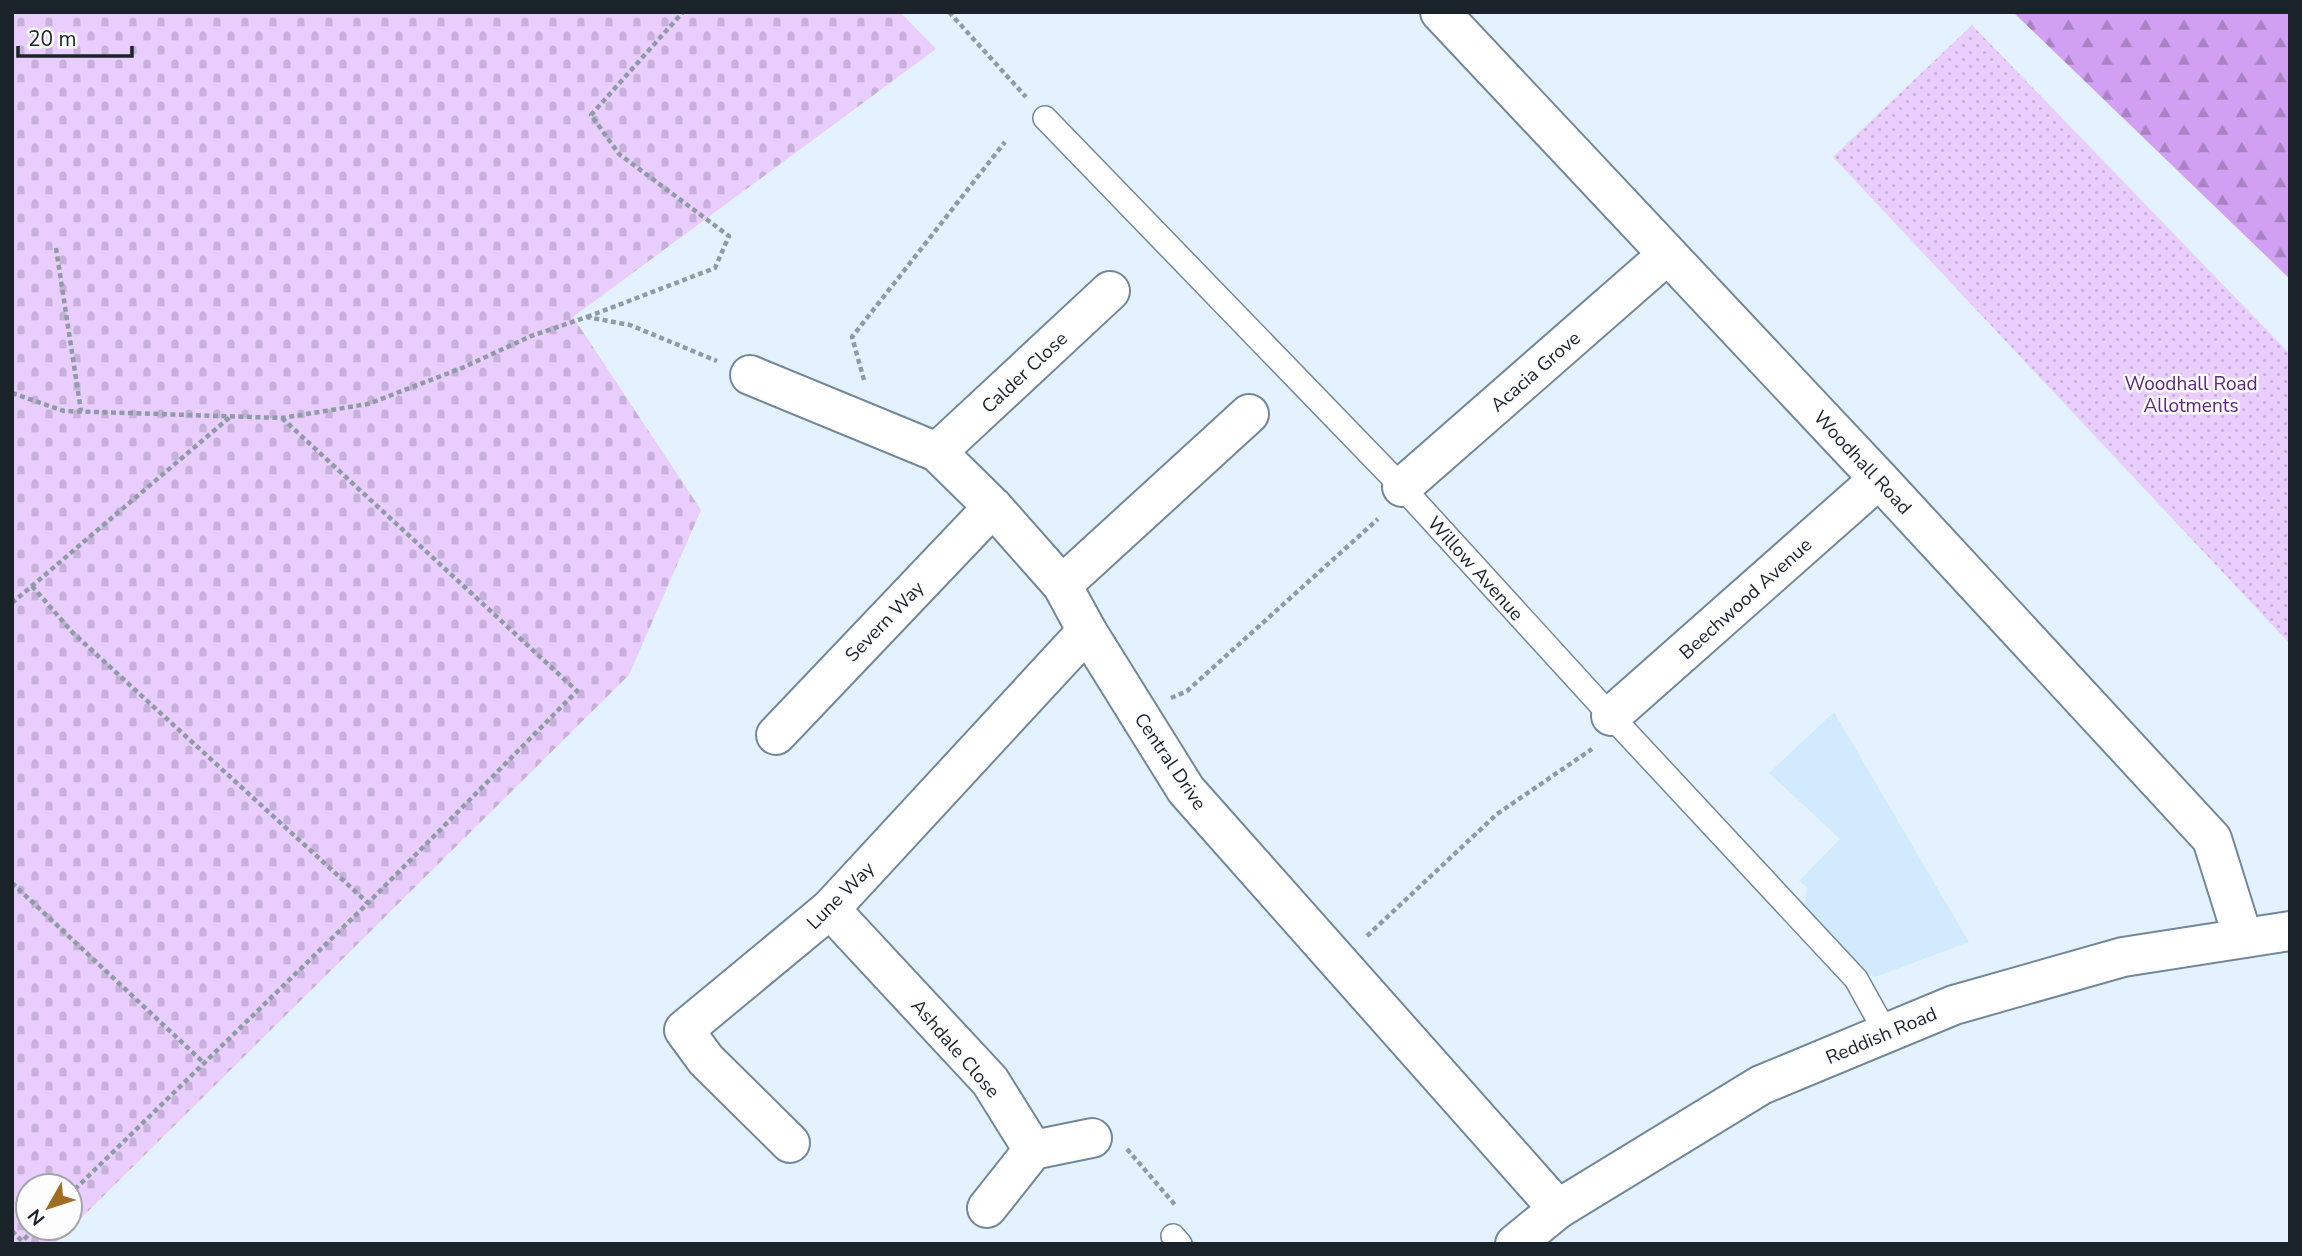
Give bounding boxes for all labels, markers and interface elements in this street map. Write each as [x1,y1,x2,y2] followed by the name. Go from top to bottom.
[18,14,131,58] scale bar
[28,25,77,53] text: 20 m
[1485,325,1586,418] street label: Acacia Grove
[976,326,1073,419] street label: Calder Close
[2124,371,2258,419] park label: Woodhall Road Allotments
[1807,405,1917,520] street label: Woodhall Road
[1421,511,1529,627] street label: Willow Avenue
[1674,532,1818,665] street label: Beechwood Avenue
[839,575,930,668] street label: Severn Way
[1128,708,1212,815] street label: Central Drive
[801,856,881,935] street label: Lune Way
[905,994,1006,1104] street label: Ashdale Close
[1822,1001,1941,1071] street label: Reddish Road
[14,1172,84,1242] north arrow
[22,1203,51,1231] text: N

